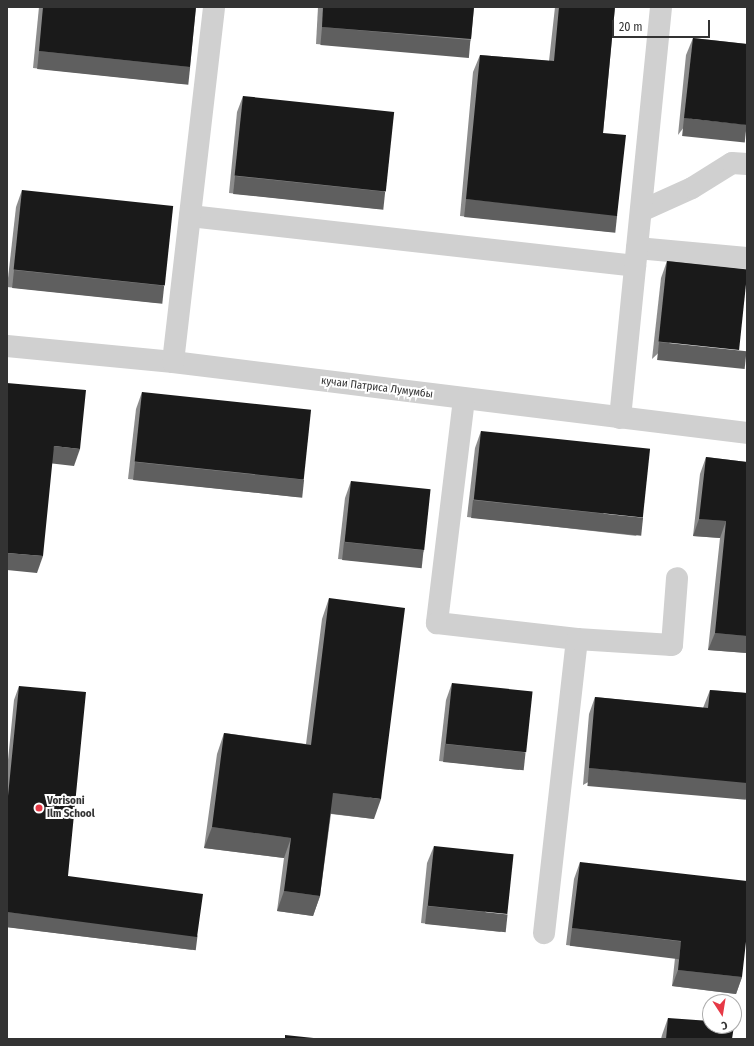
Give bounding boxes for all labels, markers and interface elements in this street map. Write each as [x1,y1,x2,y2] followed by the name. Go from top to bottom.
[614,12,712,38] scale bar
[619,20,643,34] text: 20 m
[320,375,434,401] street label: кучаи Патриса Лумумбы
[47,795,95,821] place label: Vorisoni Ilm School
[34,803,44,813] marker: Vorisoni Ilm School
[702,994,742,1034] north arrow
[720,1018,729,1032] text: С

